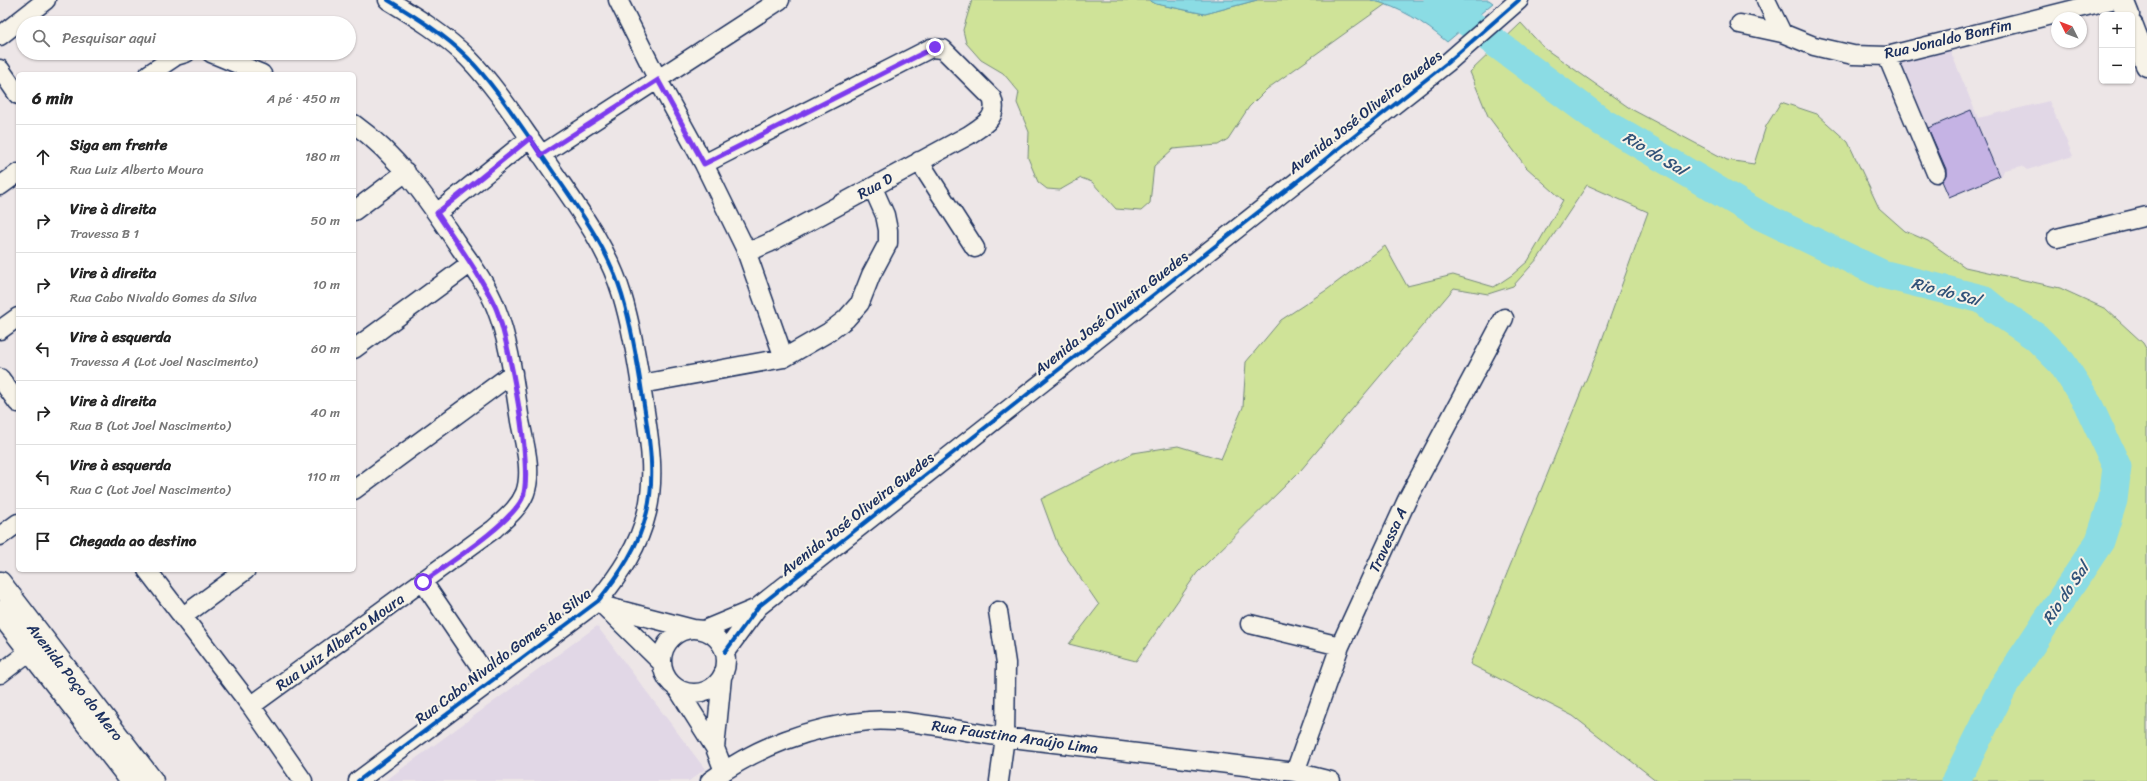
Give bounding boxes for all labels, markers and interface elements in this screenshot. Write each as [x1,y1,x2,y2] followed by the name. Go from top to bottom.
[1882,12,2014,66] street label: Rua Jonaldo Bonfim
[2051,12,2087,48] north arrow
[2099,12,2135,84] map controls
[2099,12,2135,48] button: +
[16,16,356,60] search box
[62,25,156,51] text: Pesquisar aqui
[30,27,52,49] icon: search
[926,38,944,56] route end
[1281,43,1449,181] street label: Avenida José Oliveira Guedes
[2099,48,2135,84] button: −
[32,83,73,113] text: 6 min
[267,87,340,110] text: A pé · 450 m
[1617,123,1695,186] water label: Rio do Sal
[70,132,167,158] text: Siga em frente
[305,145,340,168] text: 180 m
[32,146,54,168] icon: ahead
[70,158,204,181] text: Rua Luiz Alberto Moura
[852,166,898,206] street label: Rua D
[70,196,156,222] text: Vire à direita
[310,209,340,232] text: 50 m
[32,210,54,232] icon: right
[70,222,139,245] text: Travessa B 1
[1027,244,1195,382] street label: Avenida José Oliveira Guedes
[70,260,156,286] text: Vire à direita
[1909,268,1987,315] water label: Rio do Sal
[313,273,340,296] text: 10 m
[32,274,54,296] icon: right
[70,286,257,309] text: Rua Cabo Nivaldo Gomes da Silva
[70,324,171,350] text: Vire à esquerda
[311,337,340,360] text: 60 m
[32,338,54,360] icon: left
[70,350,257,373] text: Travessa A (Lot Joel Nascimento)
[70,388,156,414] text: Vire à direita
[310,401,340,424] text: 40 m
[32,402,54,424] icon: right
[70,414,231,437] text: Rua B (Lot Joel Nascimento)
[773,445,941,583] street label: Avenida José Oliveira Guedes
[70,452,171,478] text: Vire à esquerda
[307,465,340,488] text: 110 m
[32,466,54,488] icon: left
[70,478,230,501] text: Rua C (Lot Joel Nascimento)
[1361,503,1415,577] street label: Travessa A
[70,528,196,554] text: Chegada ao destino
[32,530,54,552] icon: arrive
[2034,553,2099,630] water label: Rio do Sal
[414,573,432,591] route start
[409,580,597,731] street label: Rua Cabo Nivaldo Gomes da Silva
[270,586,410,698] street label: Rua Luiz Alberto Moura
[20,616,130,747] street label: Avenida Poço do Mero
[930,712,1100,762] street label: Rua Faustina Araújo Lima

